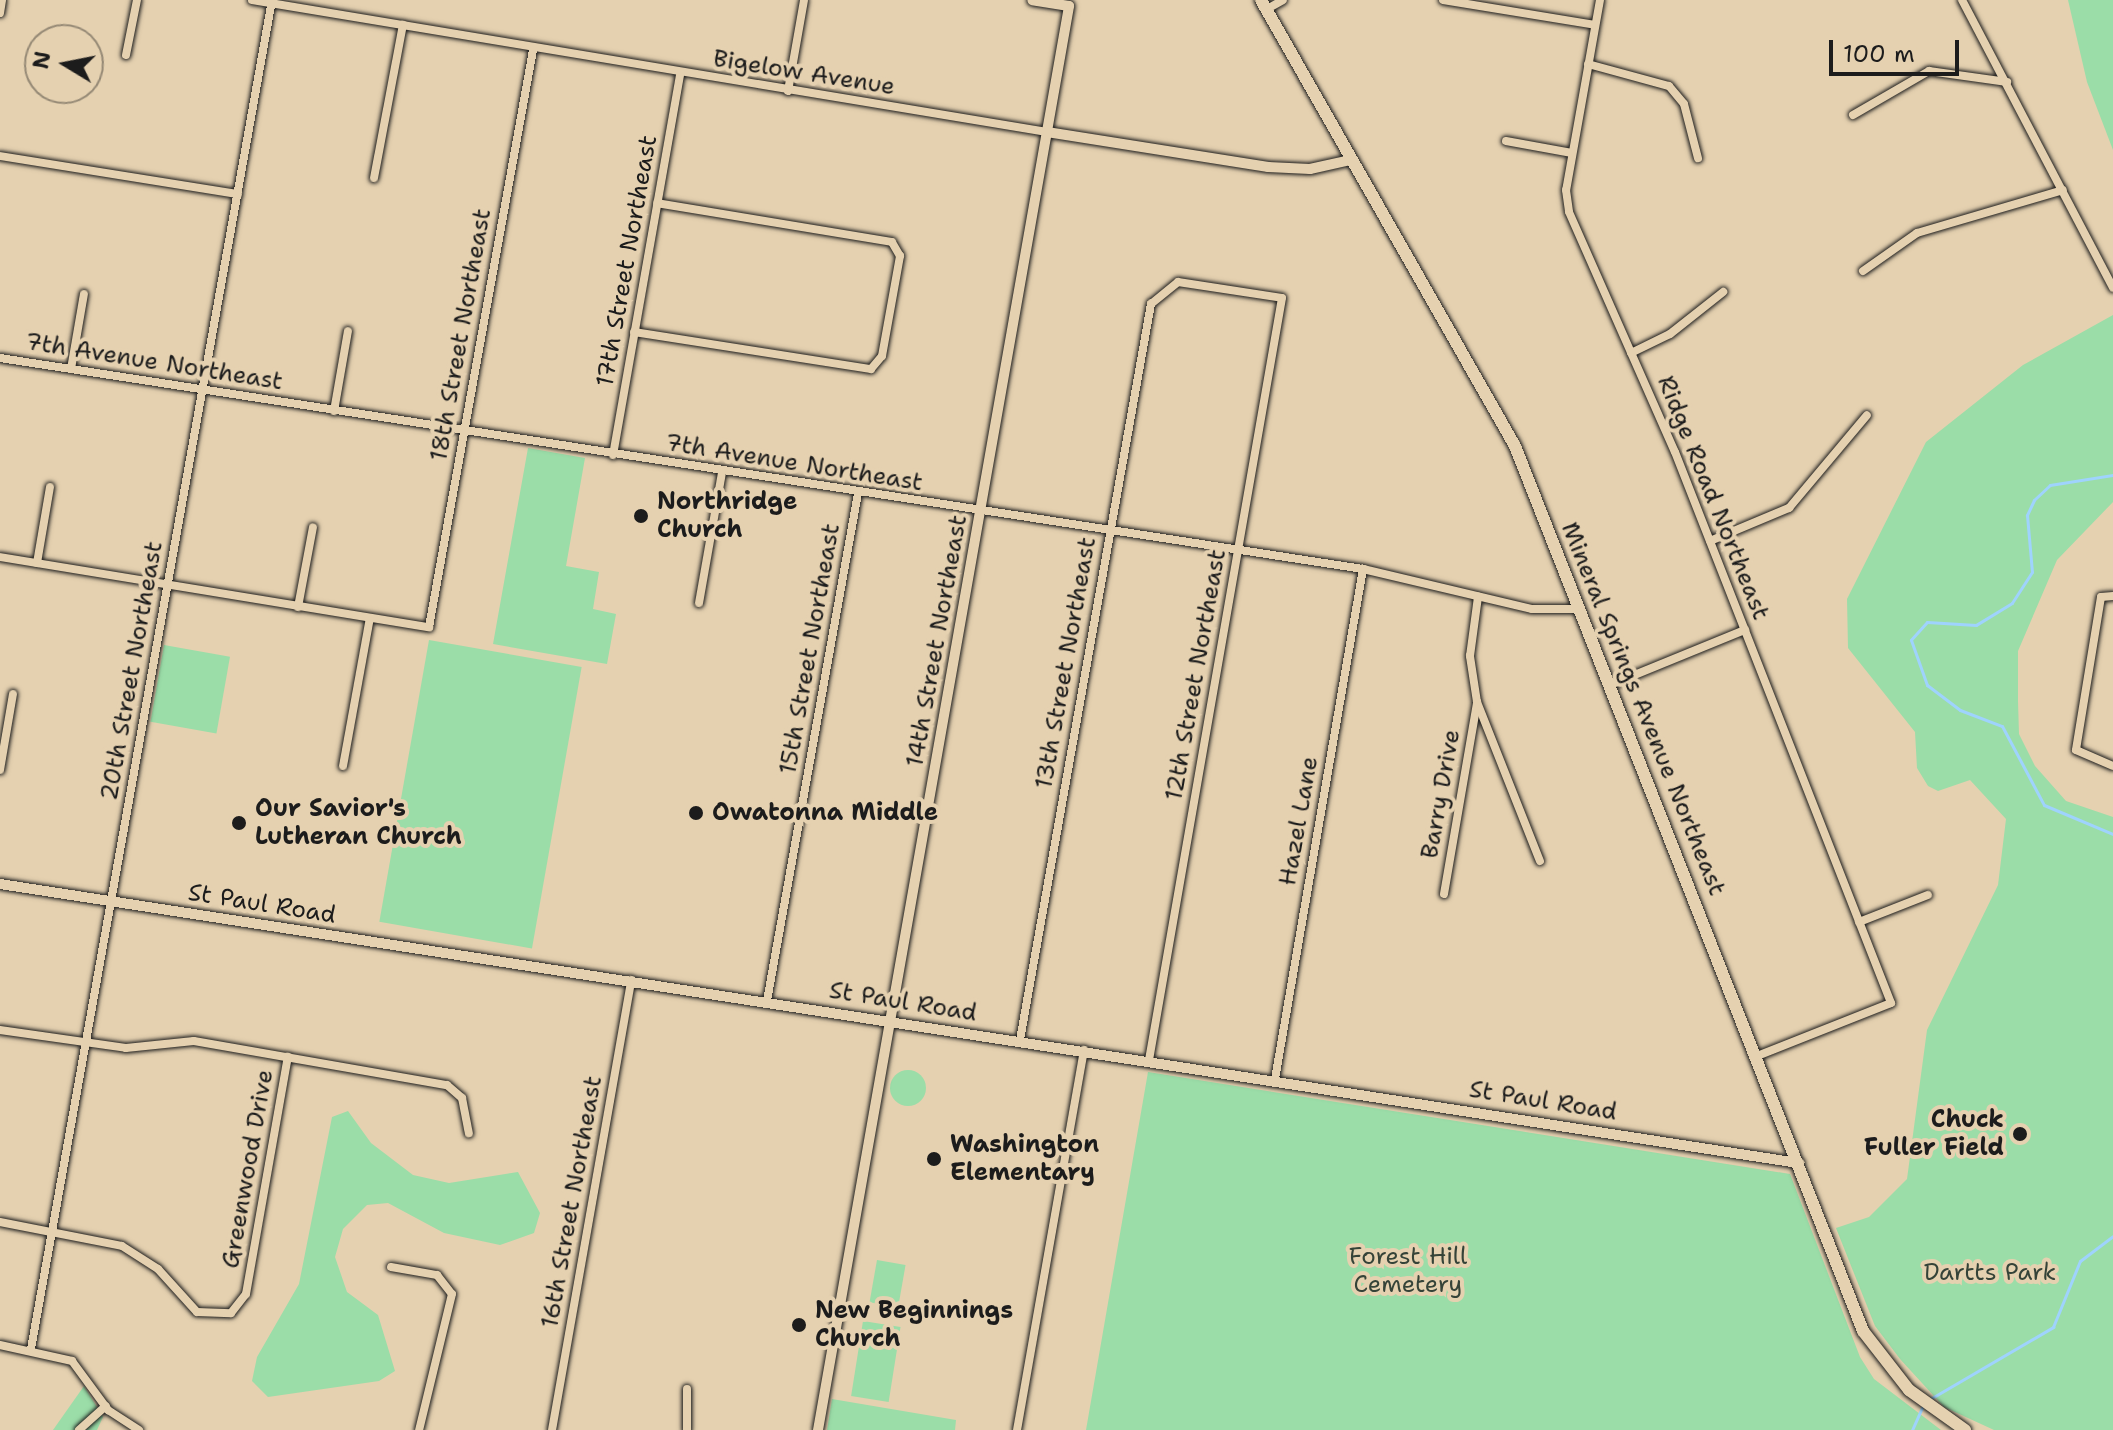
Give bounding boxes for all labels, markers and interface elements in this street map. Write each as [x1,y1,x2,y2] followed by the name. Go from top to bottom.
[24,24,104,104] north arrow
[1833,24,1963,74] scale bar
[1843,38,1915,70] text: 100 m
[711,44,897,102] street label: Bigelow Avenue
[26,49,58,71] text: N
[591,133,663,389] street label: 17th Street Northeast
[425,206,497,464] street label: 18th Street Northeast
[23,327,285,397] street label: 7th Avenue Northeast
[1651,372,1775,624] street label: Ridge Road Northeast
[663,428,925,498] street label: 7th Avenue Northeast
[657,488,797,544] place label: Northridge Church
[632,507,650,525] marker: Northridge Church
[901,513,973,769] street label: 14th Street Northeast
[1555,518,1731,900] street label: Mineral Springs Avenue Northeast
[774,521,846,777] street label: 15th Street Northeast
[1030,535,1102,791] street label: 13th Street Northeast
[95,539,169,803] street label: 20th Street Northeast
[1160,547,1232,803] street label: 12th Street Northeast
[1415,727,1467,861] street label: Barry Drive
[1273,754,1325,888] street label: Hazel Lane
[255,795,462,851] place label: Our Savior's Lutheran Church
[712,799,938,827] place label: Owatonna Middle
[687,804,705,822] marker: Owatonna Middle
[230,814,248,832] marker: Our Savior's Lutheran Church
[186,878,338,930] street label: St Paul Road
[827,976,979,1028] street label: St Paul Road
[216,1067,280,1271] street label: Greenwood Drive
[536,1074,608,1330] street label: 16th Street Northeast
[1467,1075,1619,1127] street label: St Paul Road
[1864,1106,2004,1162] place label: Chuck Fuller Field
[2011,1125,2029,1143] marker: Chuck Fuller Field
[950,1131,1099,1187] place label: Washington Elementary
[925,1150,943,1168] marker: Washington Elementary
[1349,1243,1467,1299] park label: Forest Hill Cemetery
[1924,1259,2056,1287] park label: Dartts Park
[815,1297,1013,1353] place label: New Beginnings Church
[790,1316,808,1334] marker: New Beginnings Church

